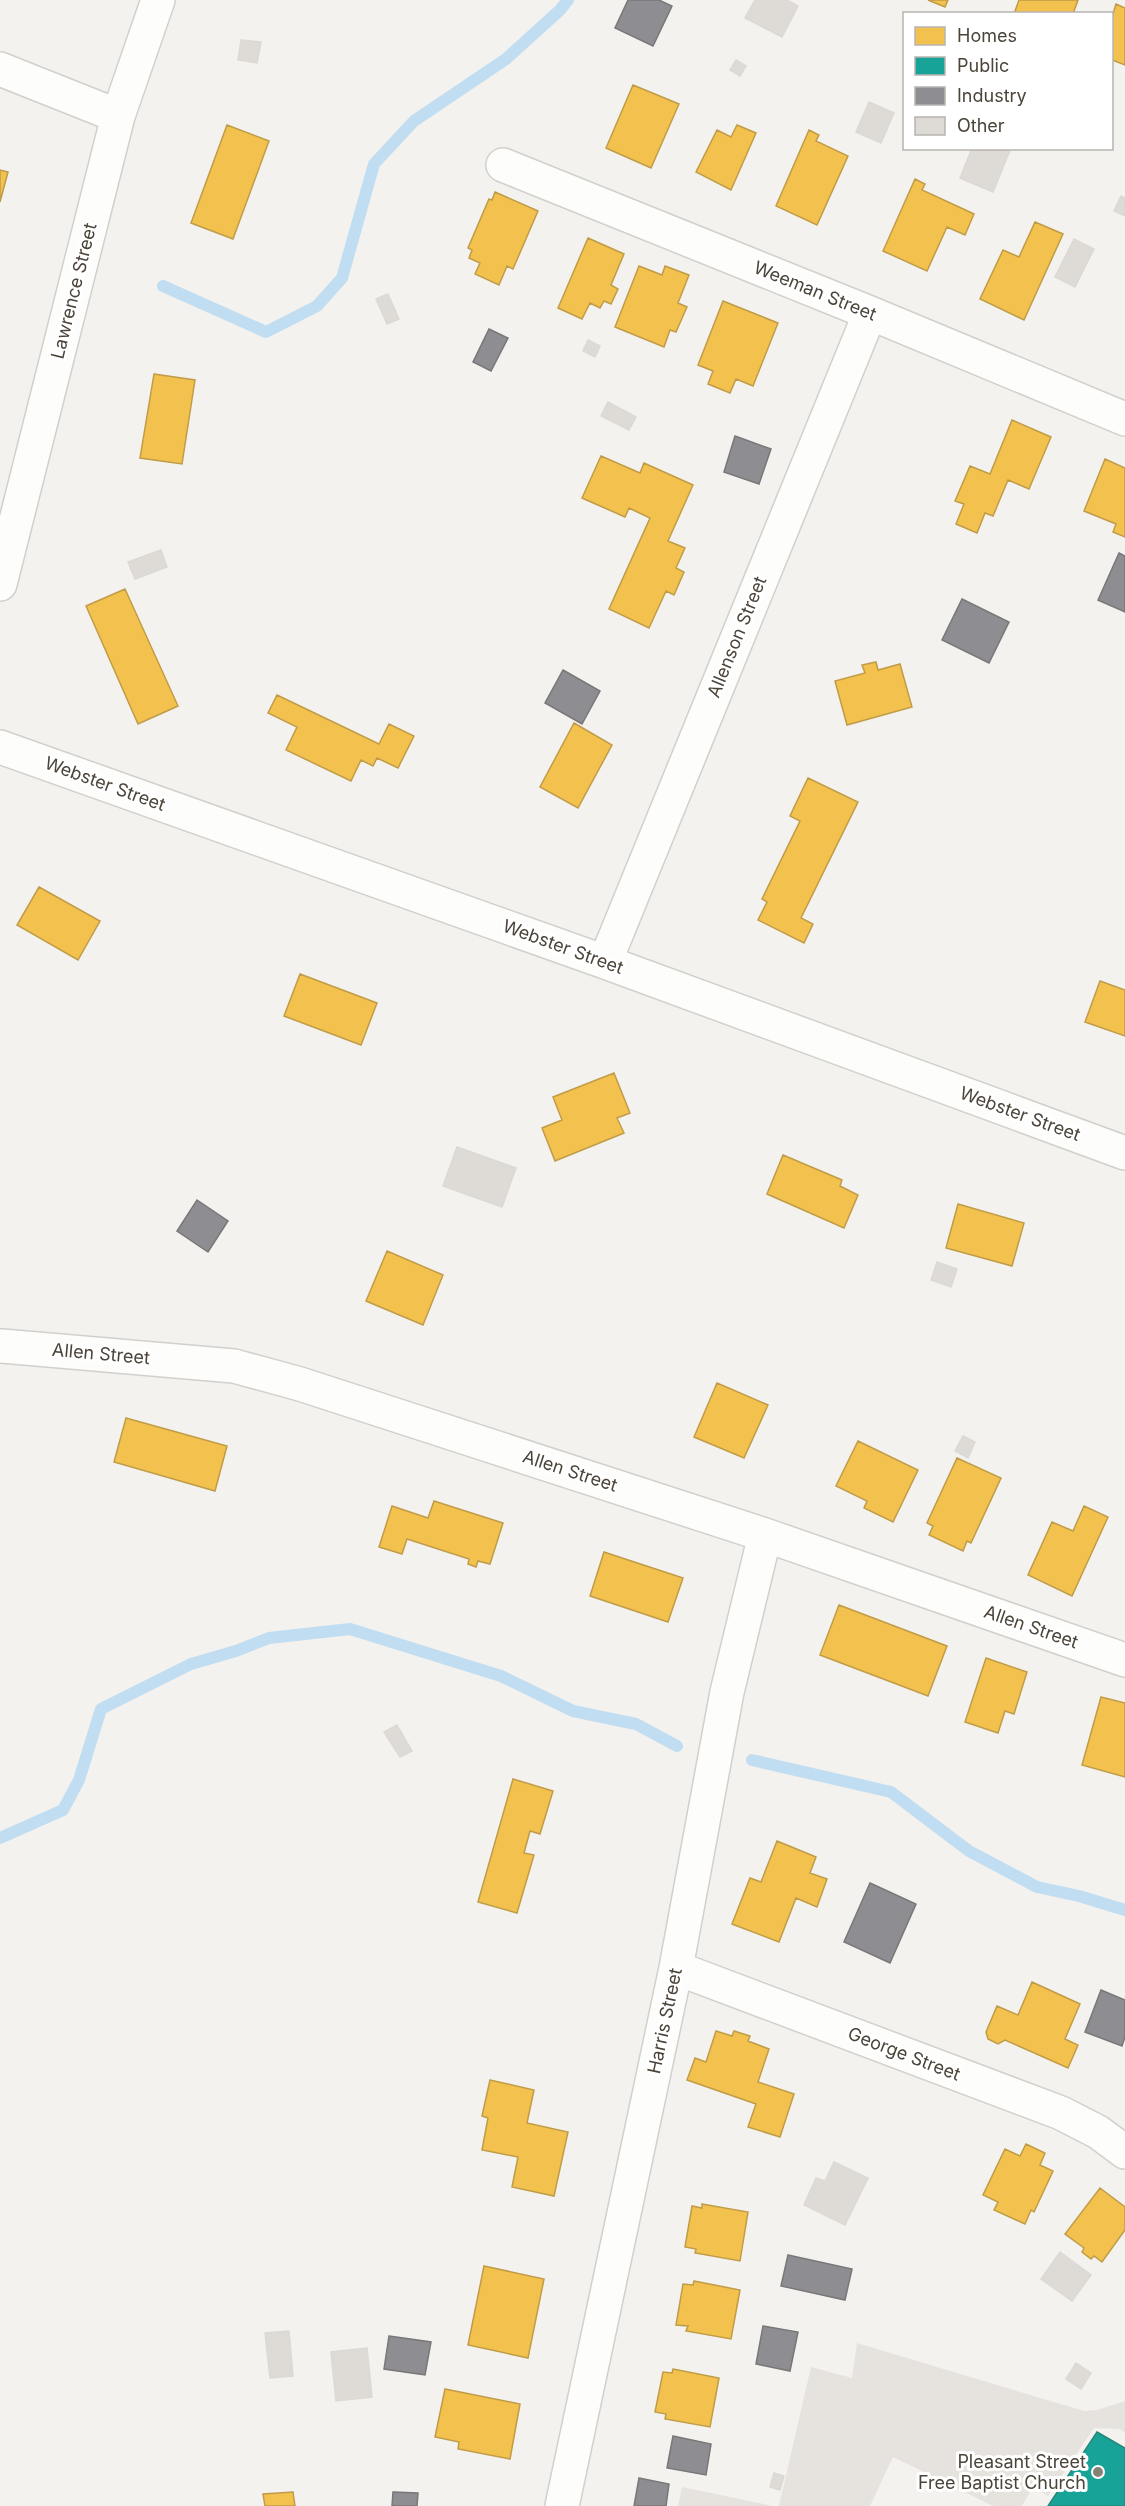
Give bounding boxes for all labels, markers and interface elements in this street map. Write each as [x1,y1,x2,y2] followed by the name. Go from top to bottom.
[903,12,1113,150] legend
[957,25,1017,46] text: Homes
[957,55,1009,76] text: Public
[957,85,1027,106] text: Industry
[957,115,1005,136] text: Other
[46,221,101,361] street label: Lawrence Street
[751,256,880,325] street label: Weeman Street
[703,573,770,701] street label: Allenson Street
[42,752,168,815] street label: Webster Street
[500,915,626,978] street label: Webster Street
[957,1082,1083,1145] street label: Webster Street
[51,1339,151,1368] street label: Allen Street
[520,1445,620,1496] street label: Allen Street
[981,1601,1081,1652] street label: Allen Street
[643,1966,686,2076] street label: Harris Street
[845,2022,963,2085] street label: George Street
[918,2451,1086,2493] place label: Pleasant Street Free Baptist Church
[1091,2465,1105,2479] marker: Pleasant Street Free Baptist Church

